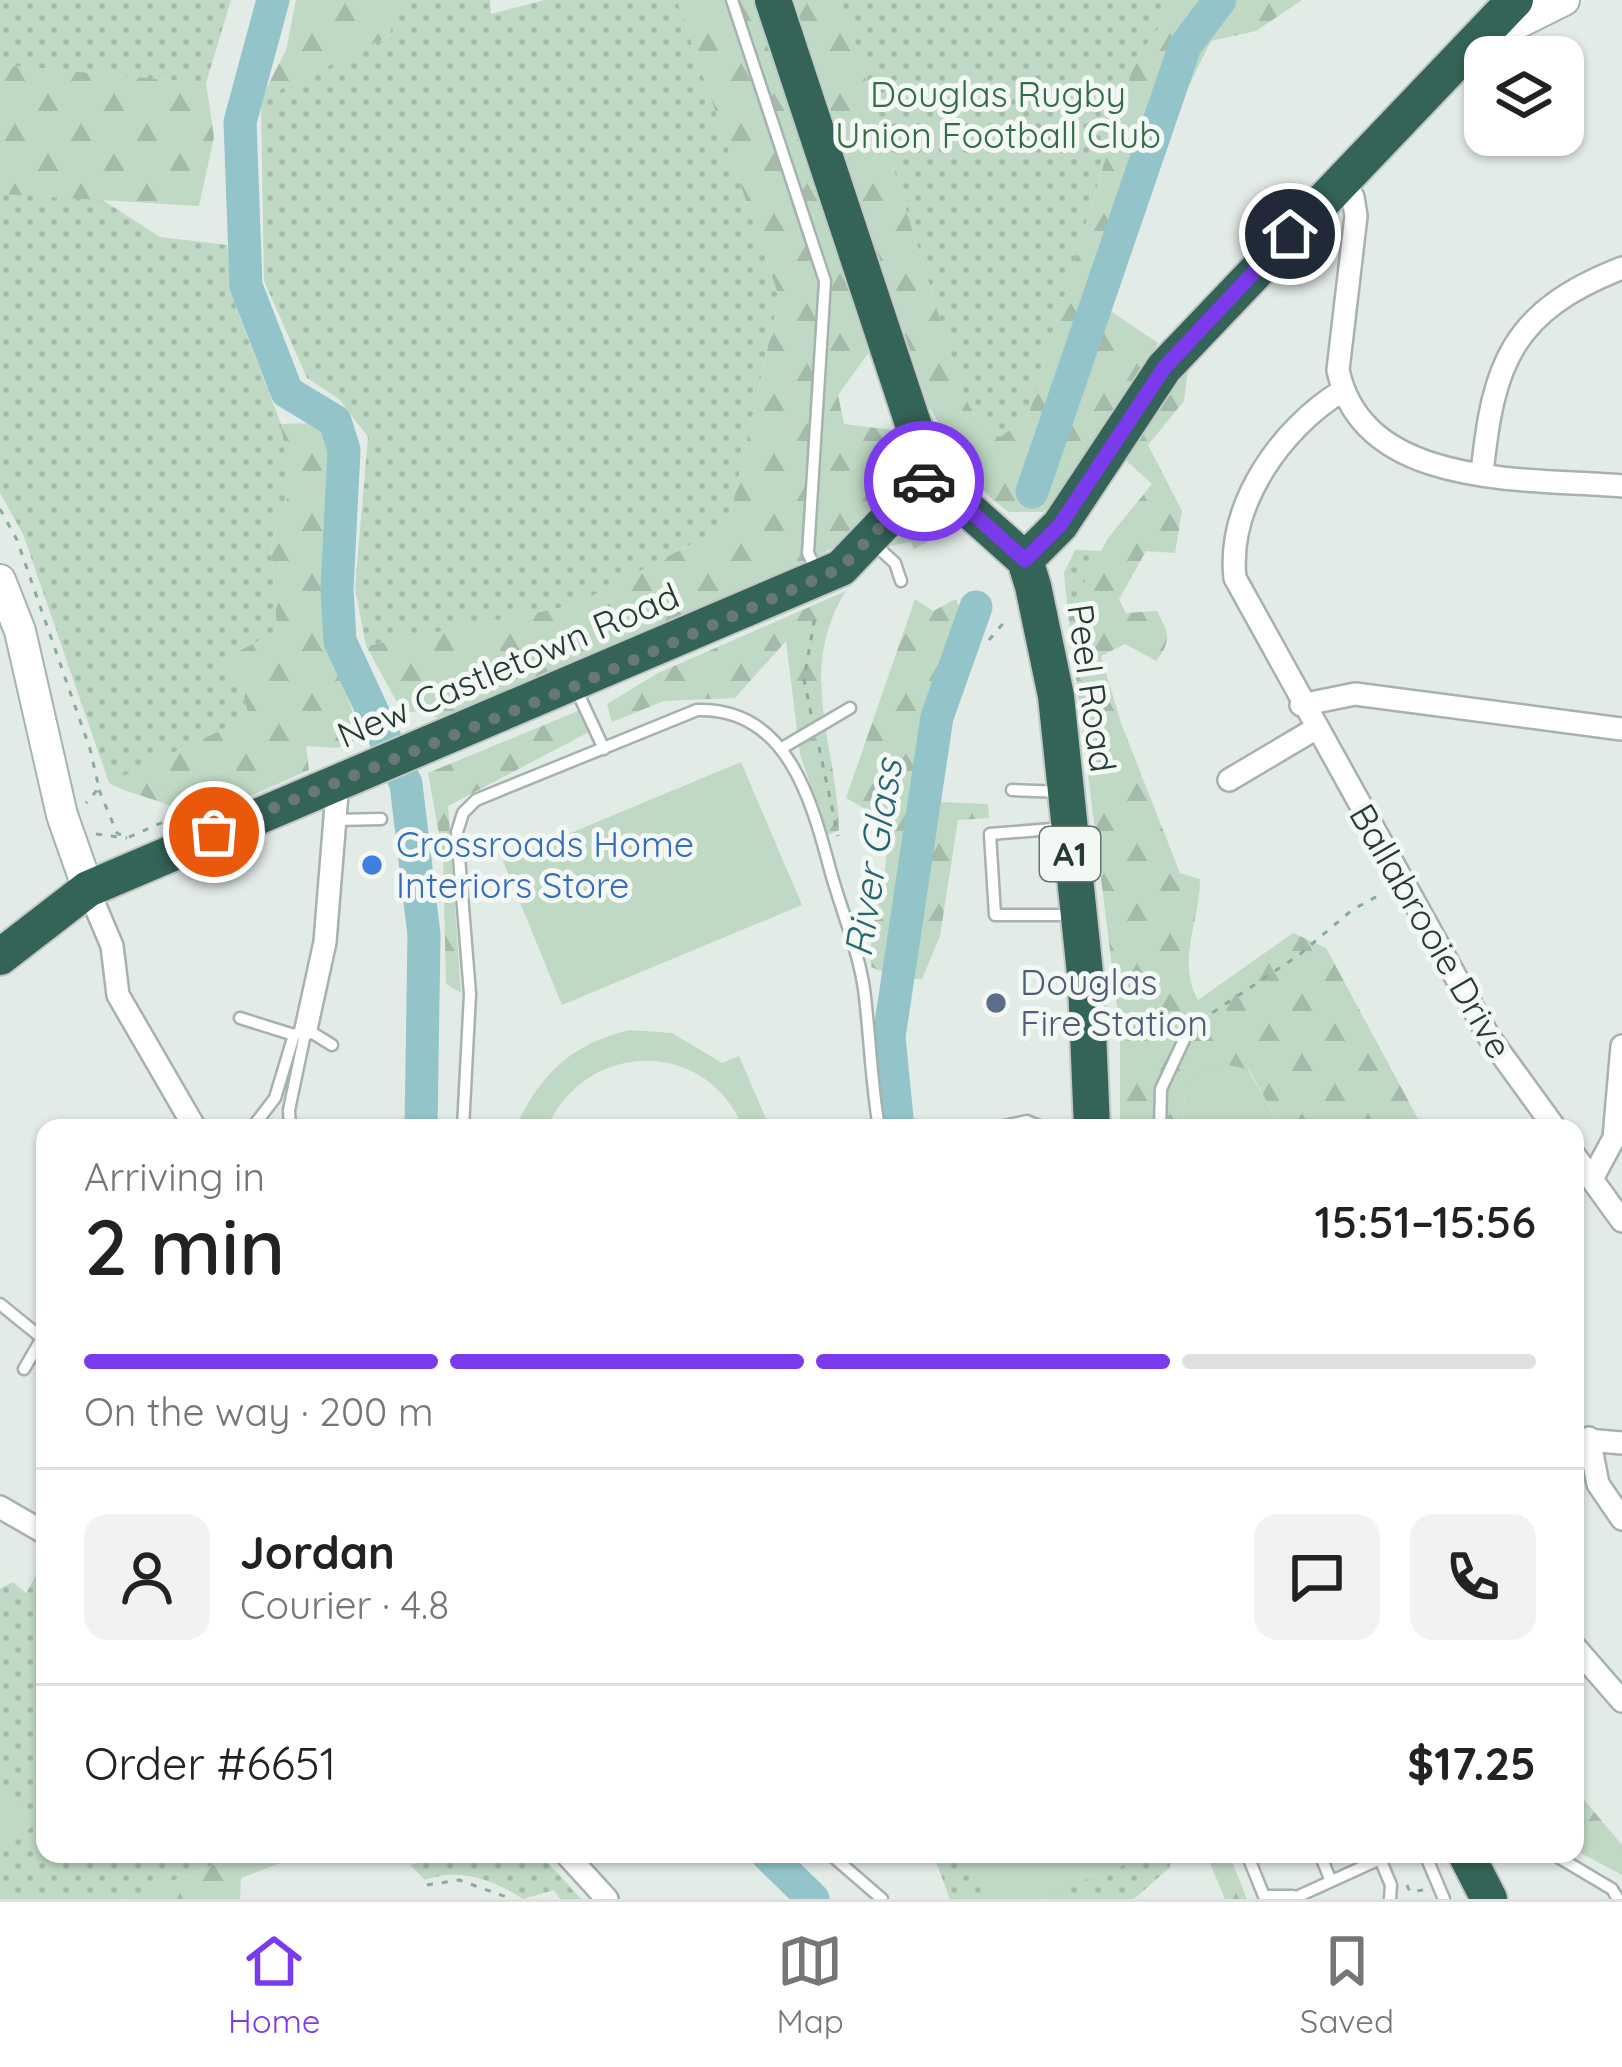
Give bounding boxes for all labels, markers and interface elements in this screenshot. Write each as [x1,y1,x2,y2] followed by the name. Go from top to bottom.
[1464,36,1584,156] map controls
[1464,36,1584,156] button: layers
[835,71,1161,157] park label: Douglas Rugby Union Football Club
[1239,183,1341,285] pin
[1257,201,1323,267] icon: home
[864,421,984,541] courier
[891,448,957,514] icon: car
[330,572,685,757] street label: New Castletown Road
[1058,601,1127,775] street label: Peel Road
[833,753,913,960] water label: River Glass
[163,781,265,883] pin
[1340,795,1523,1066] street label: Ballabrooie Drive
[181,799,247,865] icon: bag
[396,821,694,907] place label: Crossroads Home Interiors Store
[1040,827,1100,881] road number: A1
[359,852,385,878] marker: Crossroads Home Interiors Store
[1020,959,1208,1045] place label: Douglas Fire Station
[983,990,1009,1016] marker: Douglas Fire Station
[84,1152,265,1201] text: Arriving in
[1315,1193,1536,1249] text: 15:51–15:56
[84,1197,285,1295] text: 2 min
[84,1387,434,1436] text: On the way · 200 m
[84,1514,210,1640] button: person
[1254,1514,1380,1640] button: chat
[1410,1514,1536,1640] button: phone
[240,1524,395,1580] text: Jordan
[240,1580,449,1629] text: Courier · 4.8
[84,1735,336,1791] text: Order #6651
[1407,1735,1536,1791] text: $17.25
[228,1928,320,2041] tab: Home
[777,1928,844,2041] tab: Map
[1300,1928,1394,2041] tab: Saved

